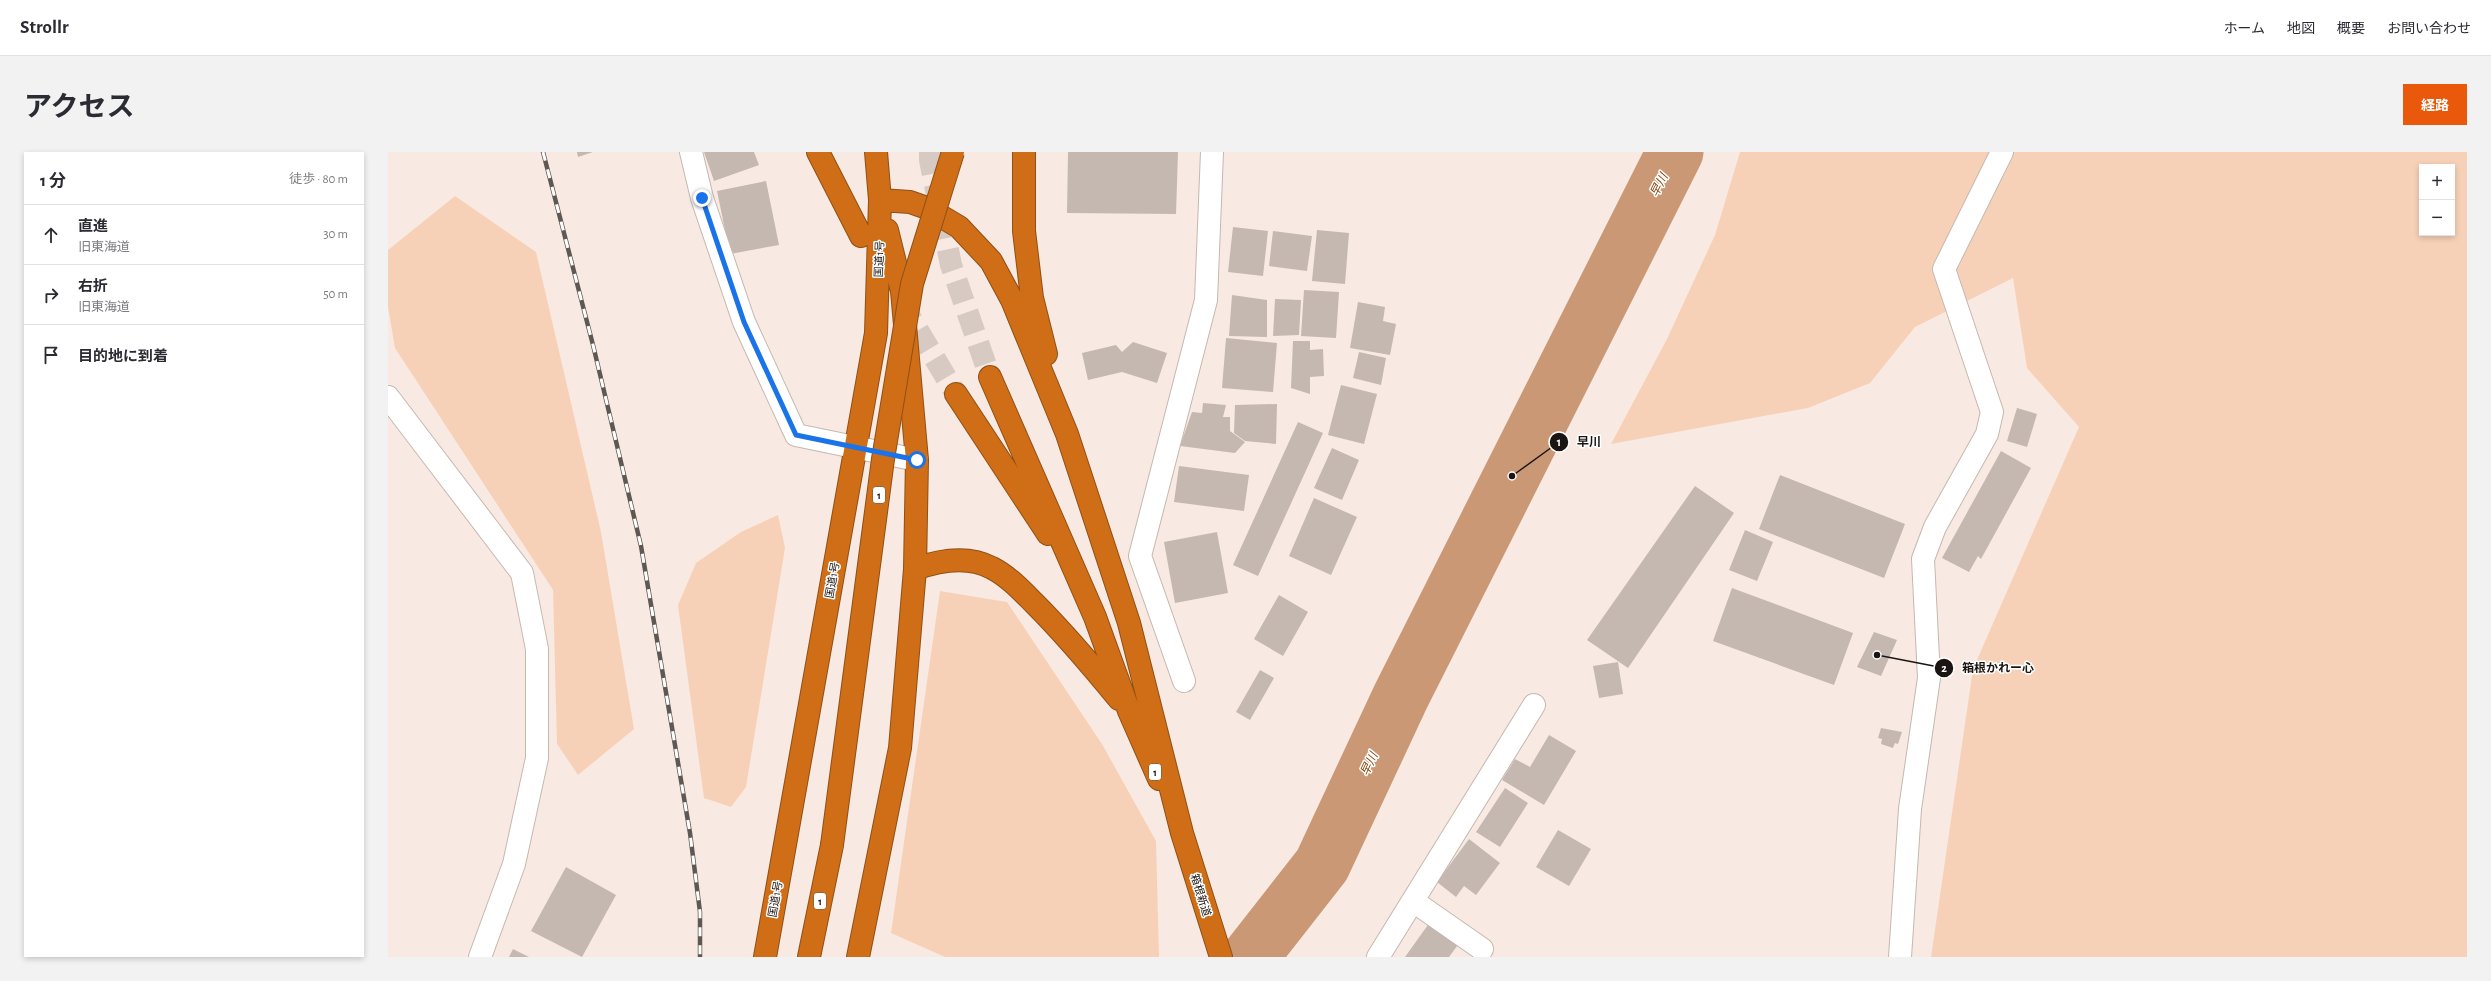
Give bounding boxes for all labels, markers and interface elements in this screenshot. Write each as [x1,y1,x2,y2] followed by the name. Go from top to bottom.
[20,18,69,37] text: Strollr
[2223,22,2265,36] text: ホーム
[2287,22,2315,36] text: 地図
[2337,22,2365,36] text: 概要
[2387,22,2471,36] text: お問い合わせ
[2403,84,2467,125] button: 経路
[24,94,135,122] text: アクセス
[2419,164,2455,236] map controls
[2419,164,2455,200] button: +
[1648,170,1671,198] water label: 早川
[40,172,66,189] text: 1 分
[289,173,348,186] text: 徒歩 · 80 m
[693,189,711,207] route end
[2419,200,2455,236] button: −
[78,219,108,234] text: 直進
[40,224,62,246] icon: ahead
[323,228,348,241] text: 30 m
[872,240,886,278] street label: 国道1号
[78,241,130,254] text: 旧東海道
[78,279,108,294] text: 右折
[40,284,62,306] icon: right
[323,288,348,301] text: 50 m
[78,301,130,314] text: 旧東海道
[40,344,62,366] icon: arrive
[78,349,168,364] text: 目的地に到着
[1549,430,1609,454] callout: 早川
[1577,435,1601,448] text: 早川
[1557,436,1561,448] text: 1
[908,451,926,469] route start
[873,487,885,503] road number: 1
[823,561,841,599] street label: 国道1号
[1934,656,2042,680] callout: 箱根かれー心
[1962,661,2034,674] text: 箱根かれー心
[1941,662,1947,674] text: 2
[1358,749,1380,777] water label: 早川
[1149,764,1161,780] road number: 1
[1189,872,1213,918] street label: 箱根新道
[766,880,784,918] street label: 国道1号
[814,893,826,909] road number: 1

